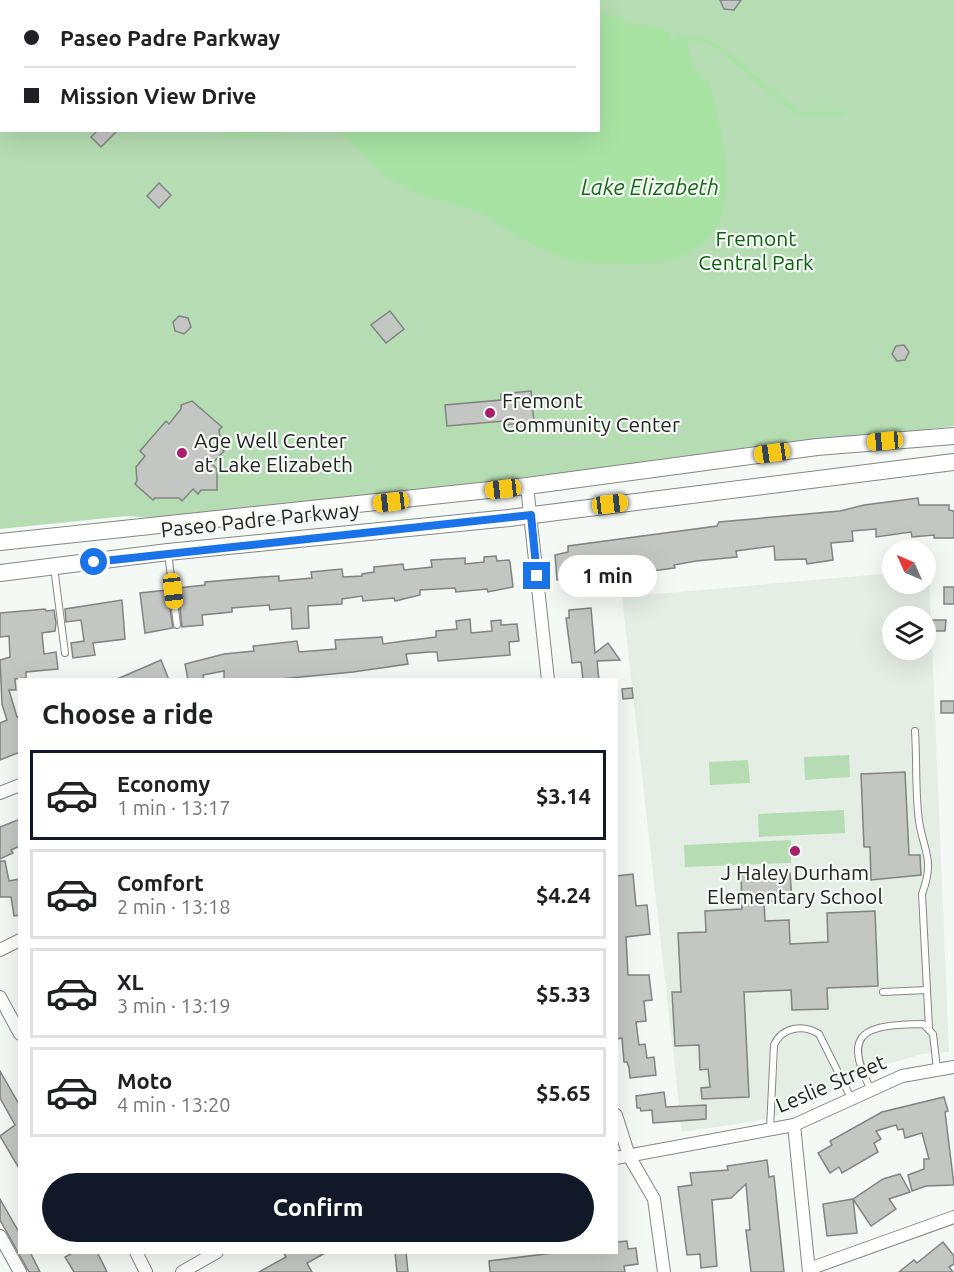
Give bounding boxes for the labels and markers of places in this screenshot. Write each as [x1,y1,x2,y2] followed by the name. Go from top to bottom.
[502,388,680,436] place label: Fremont Community Center
[483,406,497,420] marker: Fremont Community Center
[194,428,353,476] place label: Age Well Center at Lake Elizabeth
[175,446,189,460] marker: Age Well Center at Lake Elizabeth
[788,844,802,858] marker: J Haley Durham Elementary School
[707,860,883,908] place label: J Haley Durham Elementary School

